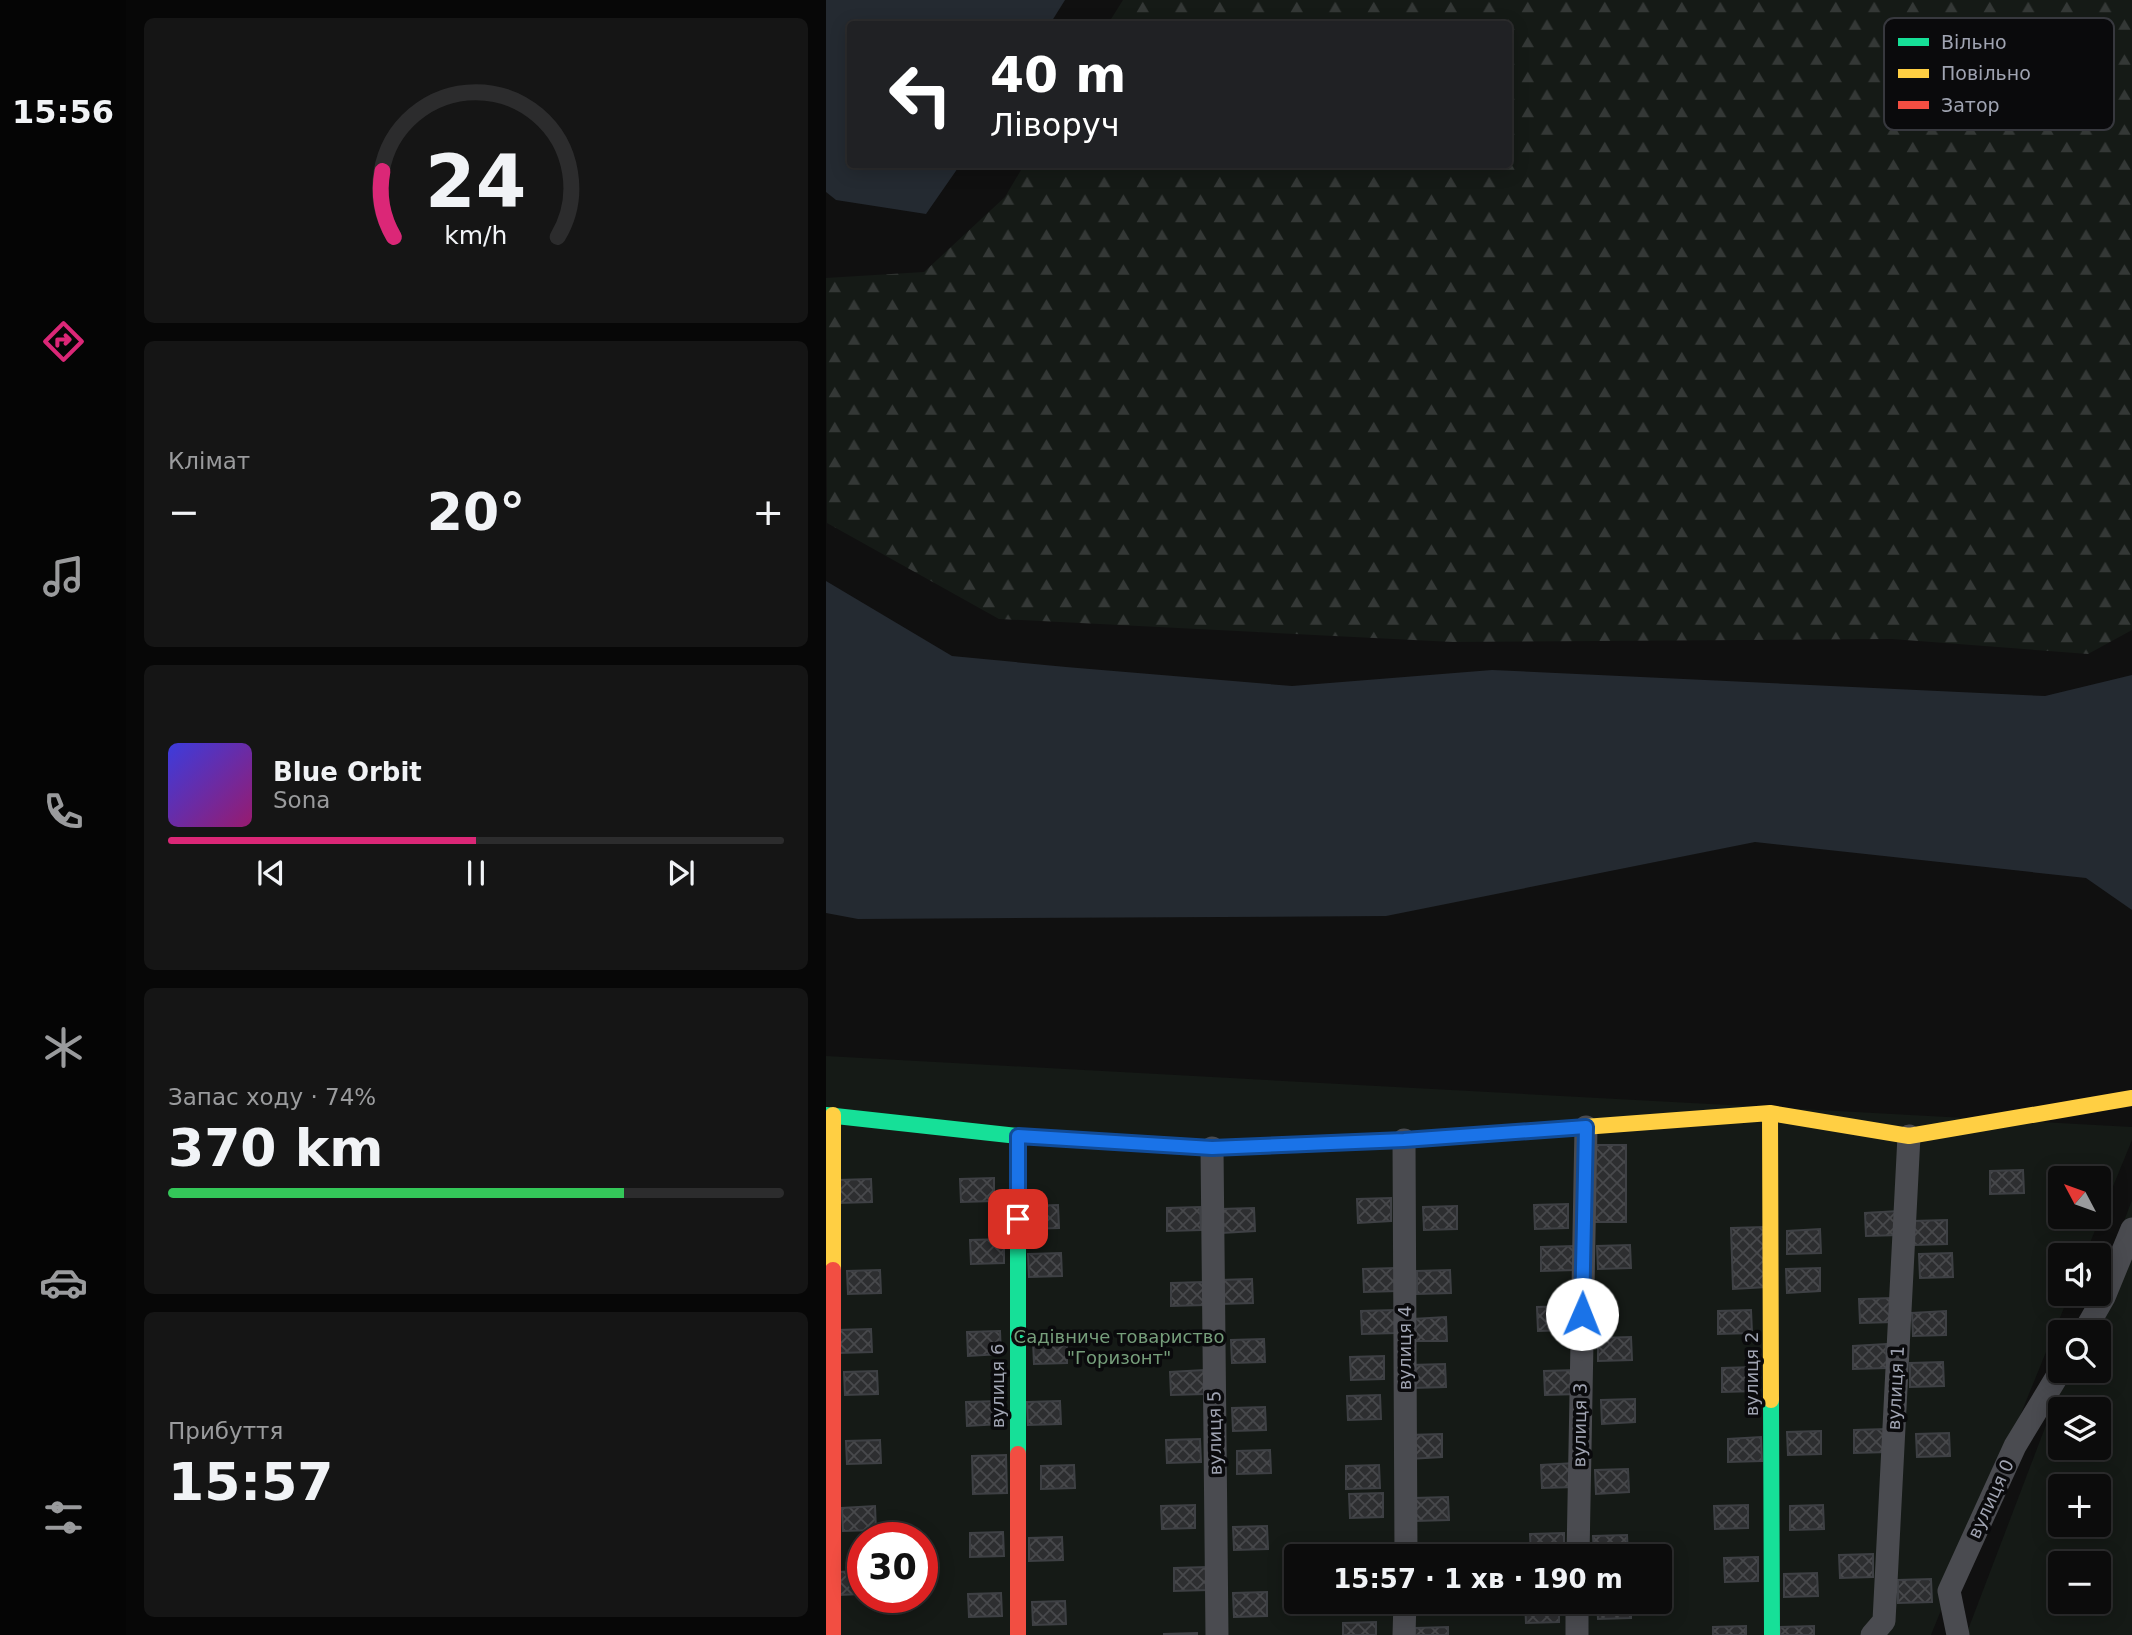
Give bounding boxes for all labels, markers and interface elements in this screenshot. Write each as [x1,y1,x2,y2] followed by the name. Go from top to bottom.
[1884,18,2114,130] legend
[1941,31,2007,53] text: Вільно
[990,47,1126,104] text: 40 m
[875,49,966,140] icon: left
[1941,62,2031,84] text: Повільно
[12,93,114,131] text: 15:56
[1941,94,2000,116] text: Затор
[990,106,1120,144] text: Ліворуч
[425,139,527,224] text: 24
[444,221,508,250] text: km/h
[39,317,88,366] icon: directions
[168,448,250,474] text: Клімат
[427,482,525,542] text: 20°
[168,490,200,534] text: −
[752,490,784,534] text: +
[39,552,88,601] icon: music
[273,757,422,787] text: Blue Orbit
[39,787,88,836] icon: phone
[273,787,330,813] text: Sona
[252,854,290,892] icon: previous
[457,854,495,892] icon: pause
[662,854,700,892] icon: next
[39,1023,88,1072] icon: climate
[168,1084,376,1110] text: Запас ходу · 74%
[168,1118,383,1178] text: 370 km
[2048,1166,2110,1228] north arrow
[2048,1166,2111,1614] map controls
[988,1189,1048,1249] pin
[999,1200,1037,1238] icon: arrive
[2048,1243,2111,1306] button: sound
[39,1258,88,1307] icon: car
[1545,1277,1619,1351] position arrow
[1394,1306,1415,1390] street label: вулиця 4
[2048,1320,2111,1383] button: search
[1014,1326,1224,1368] park label: Садівниче товариство "Горизонт"
[1741,1332,1762,1416] street label: вулиця 2
[987,1344,1008,1428] street label: вулиця 6
[1883,1345,1908,1431] street label: вулиця 1
[1568,1382,1591,1468] street label: вулиця 3
[1203,1390,1226,1476] street label: вулиця 5
[2048,1397,2111,1460] button: layers
[168,1418,283,1444] text: Прибуття
[168,1452,334,1512] text: 15:57
[1963,1456,2018,1542] street label: вулиця 0
[2048,1474,2111,1537] button: +
[39,1493,88,1542] icon: filters
[847,1522,938,1613] speed limit sign: 30
[2048,1551,2111,1614] button: −
[1333,1564,1623,1594] text: 15:57 · 1 хв · 190 m

